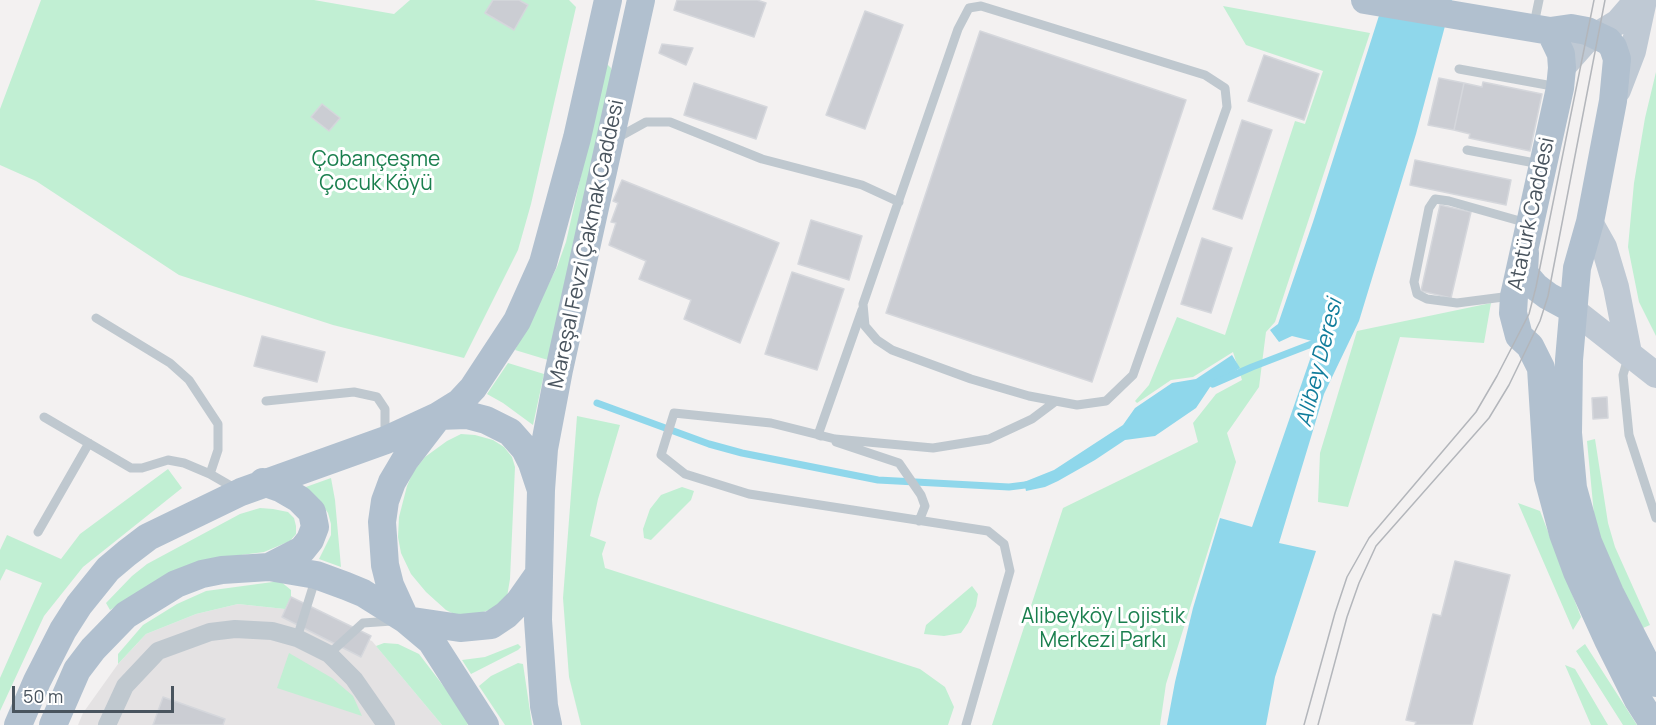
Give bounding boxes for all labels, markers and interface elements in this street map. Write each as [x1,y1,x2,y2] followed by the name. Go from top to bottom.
[544,97,630,391] street label: Mareşal Fevzi Çakmak Caddesi
[1503,135,1561,293] street label: Atatürk Caddesi
[312,147,440,197] park label: Çobançeşme Çocuk Köyü
[1291,296,1349,430] water label: Alibey Deresi
[1021,604,1185,654] park label: Alibeyköy Lojistik Merkezi Parkı
[15,674,177,712] scale bar
[23,684,63,708] text: 50 m

